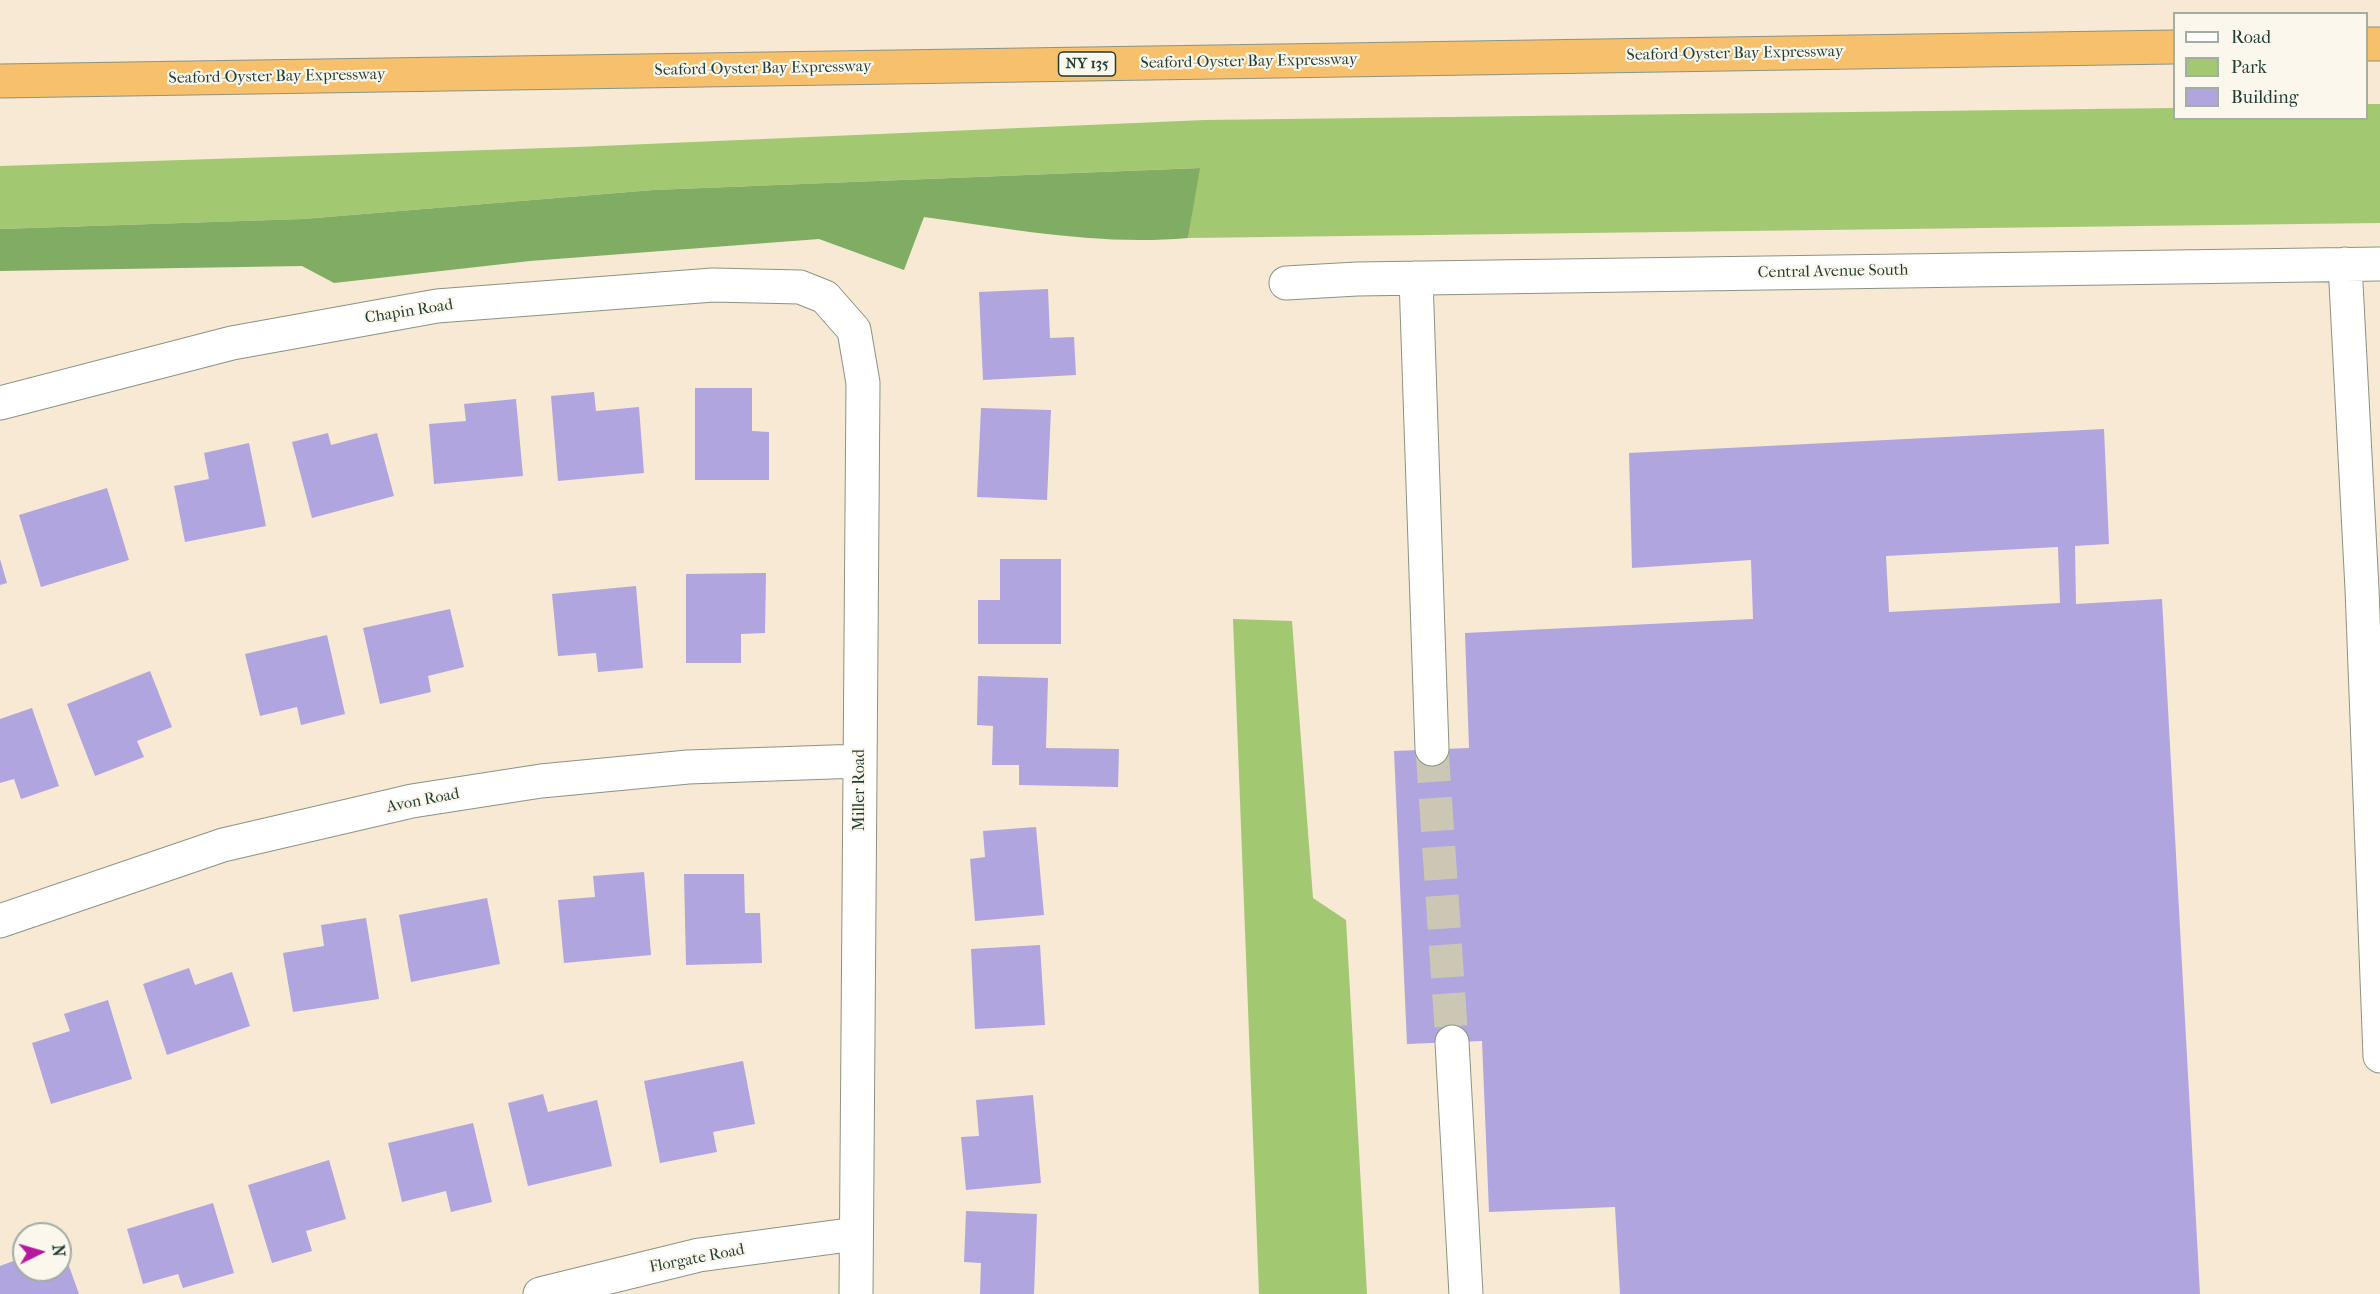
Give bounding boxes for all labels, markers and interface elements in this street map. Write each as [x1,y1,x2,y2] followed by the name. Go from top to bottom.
[2173,12,2368,120] legend
[2231,27,2271,48] text: Road
[1626,43,1844,65] street label: Seaford-Oyster Bay Expressway
[1140,51,1358,73] street label: Seaford-Oyster Bay Expressway
[1058,52,1116,76] road number: NY 135
[2231,57,2267,78] text: Park
[654,58,872,80] street label: Seaford-Oyster Bay Expressway
[168,66,386,88] street label: Seaford-Oyster Bay Expressway
[2231,87,2298,108] text: Building
[1758,261,1908,283] street label: Central Avenue South
[364,296,454,328] street label: Chapin Road
[850,749,870,831] street label: Miller Road
[385,785,461,817] street label: Avon Road
[12,1222,72,1282] north arrow
[648,1240,746,1278] street label: Florgate Road
[48,1244,68,1257] text: N

